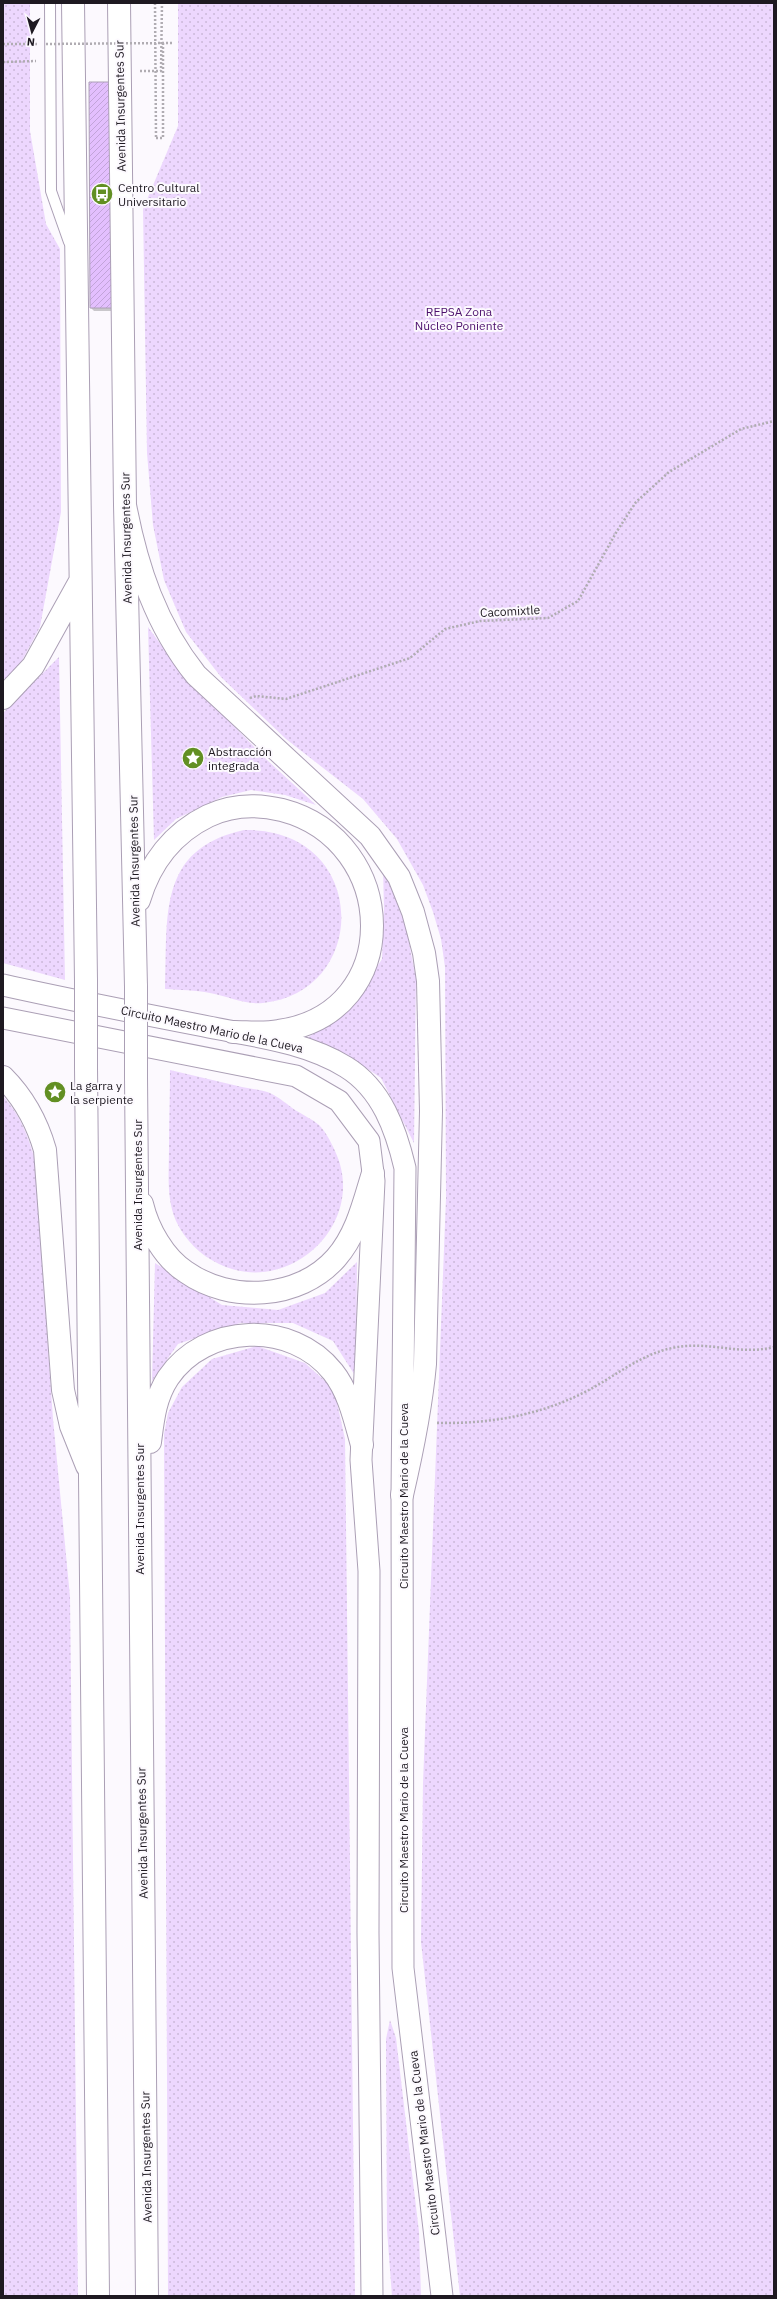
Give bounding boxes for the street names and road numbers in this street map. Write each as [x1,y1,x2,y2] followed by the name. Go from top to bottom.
[111,40,129,172] street label: Avenida Insurgentes Sur
[117,472,135,604] street label: Avenida Insurgentes Sur
[480,602,541,620] street label: Cacomixtle
[125,795,143,927] street label: Avenida Insurgentes Sur
[120,1002,305,1056] street label: Circuito Maestro Mario de la Cueva
[130,1119,145,1251] street label: Avenida Insurgentes Sur
[396,1402,411,1589] street label: Circuito Maestro Mario de la Cueva
[132,1443,147,1575] street label: Avenida Insurgentes Sur
[396,1726,411,1913] street label: Circuito Maestro Mario de la Cueva
[133,1767,151,1899] street label: Avenida Insurgentes Sur
[405,2049,443,2236] street label: Circuito Maestro Mario de la Cueva
[137,2091,155,2223] street label: Avenida Insurgentes Sur

